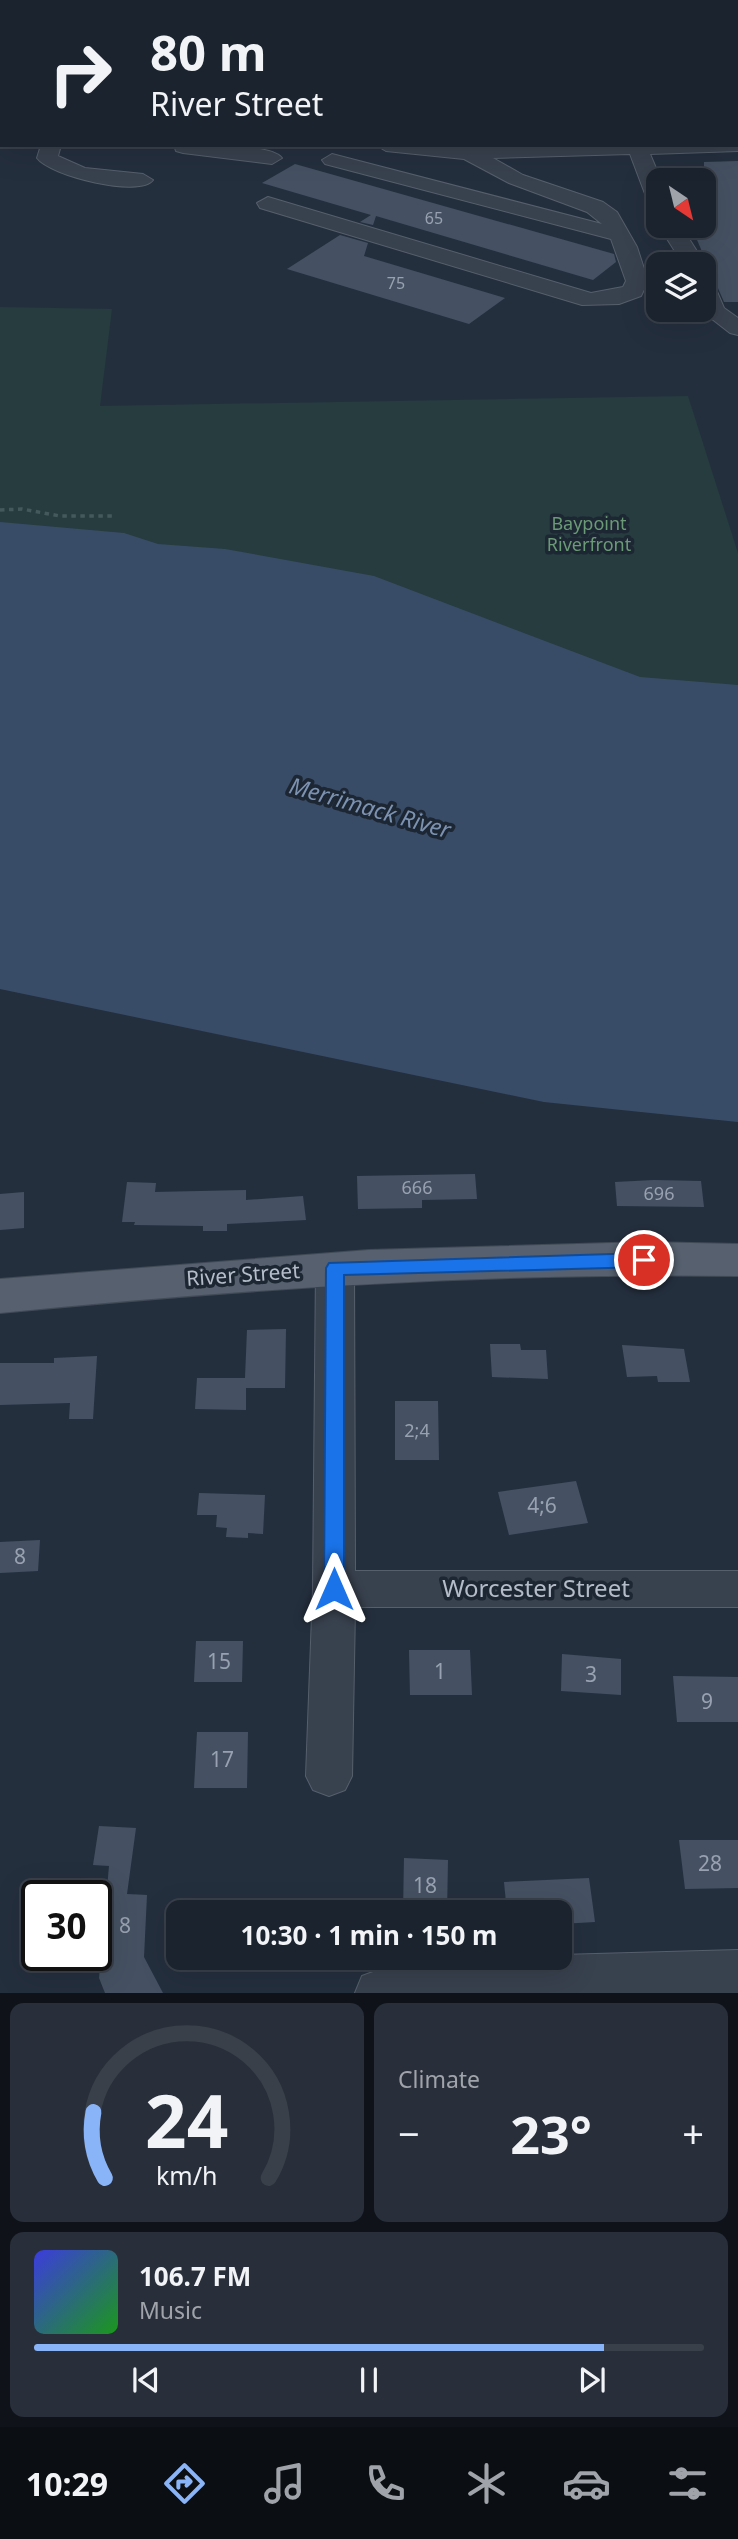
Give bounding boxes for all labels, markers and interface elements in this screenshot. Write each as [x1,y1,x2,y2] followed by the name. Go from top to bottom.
[150,19,267,85] text: 80 m
[35,28,126,119] icon: right
[150,82,323,125] text: River Street
[646,168,716,238] north arrow
[646,168,716,322] map controls
[425,207,443,229] house number: 65
[646,252,716,322] button: layers
[387,272,405,294] house number: 75
[547,511,632,556] park label: Baypoint Riverfront
[286,769,456,846] water label: Merrimack River
[402,1175,432,1199] house number: 666
[644,1181,674,1205] house number: 696
[614,1230,674,1290] pin
[625,1241,663,1279] icon: arrive
[185,1256,301,1292] street label: River Street
[404,1418,430,1442] house number: 2;4
[527,1491,557,1519] house number: 4;6
[14,1542,26,1570] house number: 8
[297,1552,371,1626] position arrow
[442,1571,630,1604] street label: Worcester Street
[207,1647,231,1675] house number: 15
[434,1657,446,1685] house number: 1
[585,1660,597,1688] house number: 3
[701,1687,713,1715] house number: 9
[210,1745,234,1773] house number: 17
[698,1849,722,1877] house number: 28
[413,1871,437,1899] house number: 18
[21,1880,112,1971] speed limit sign: 30
[119,1911,131,1939] house number: 8
[241,1917,497,1953] text: 10:30 · 1 min · 150 m
[398,2063,480,2095] text: Climate
[145,2071,229,2170] text: 24
[510,2098,592,2169] text: 23°
[398,2107,420,2159] text: −
[682,2107,704,2159] text: +
[156,2158,218,2192] text: km/h
[139,2258,251,2294] text: 106.7 FM
[139,2294,202,2326] text: Music
[127,2361,165,2399] icon: previous
[350,2361,388,2399] icon: pause
[573,2361,611,2399] icon: next
[160,2459,209,2508] icon: directions
[260,2459,309,2508] icon: music
[361,2459,410,2508] icon: phone
[462,2459,511,2508] icon: climate
[562,2459,611,2508] icon: car
[663,2459,712,2508] icon: filters
[26,2462,108,2505] text: 10:29

